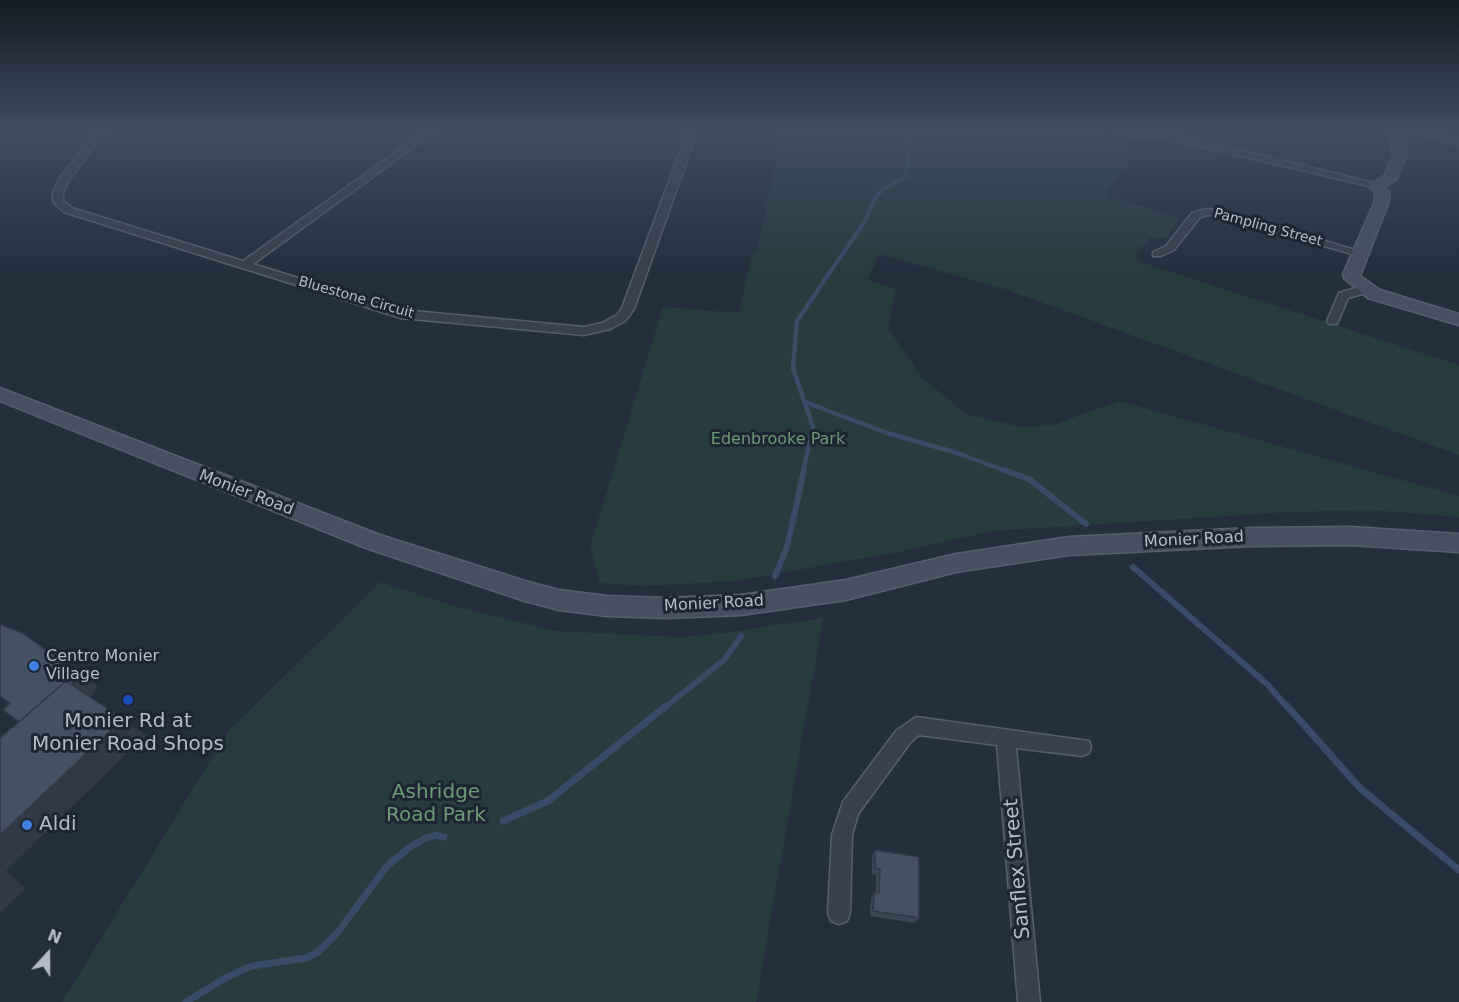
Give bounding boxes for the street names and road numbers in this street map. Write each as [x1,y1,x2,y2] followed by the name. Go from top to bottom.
[1212,205,1324,251] street label: Pampling Street
[296,273,416,323] street label: Bluestone Circuit
[196,466,296,520] street label: Monier Road
[1144,528,1244,552] street label: Monier Road
[664,592,764,616] street label: Monier Road
[1000,798,1036,940] street label: Sanflex Street

